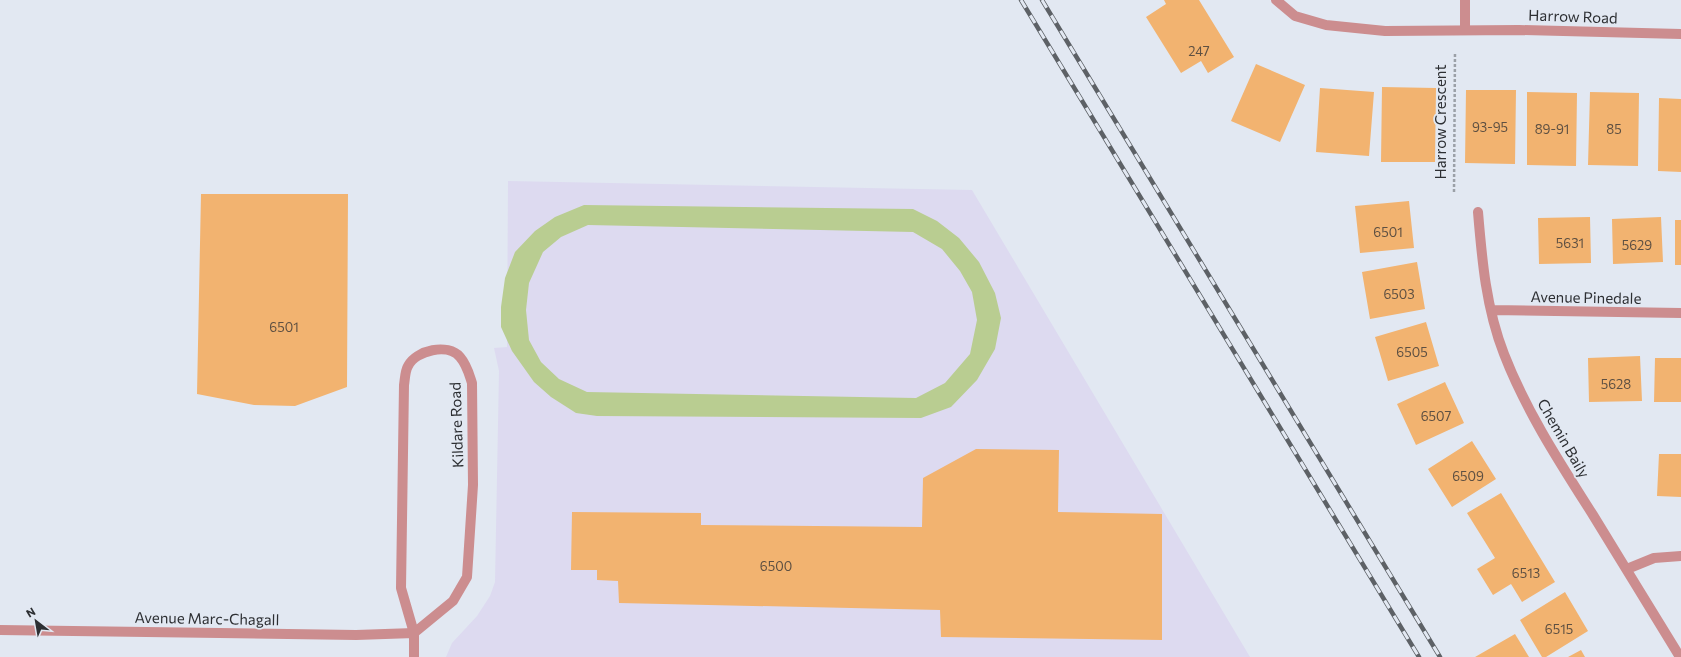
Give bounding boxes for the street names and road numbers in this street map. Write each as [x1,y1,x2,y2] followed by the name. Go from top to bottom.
[1528,5,1618,27] street label: Harrow Road
[1431,64,1449,180] street label: Harrow Crescent
[1530,287,1642,307] street label: Avenue Pinedale
[446,382,466,468] street label: Kildare Road
[1534,395,1594,481] street label: Chemin Baily
[135,608,279,628] street label: Avenue Marc-Chagall

